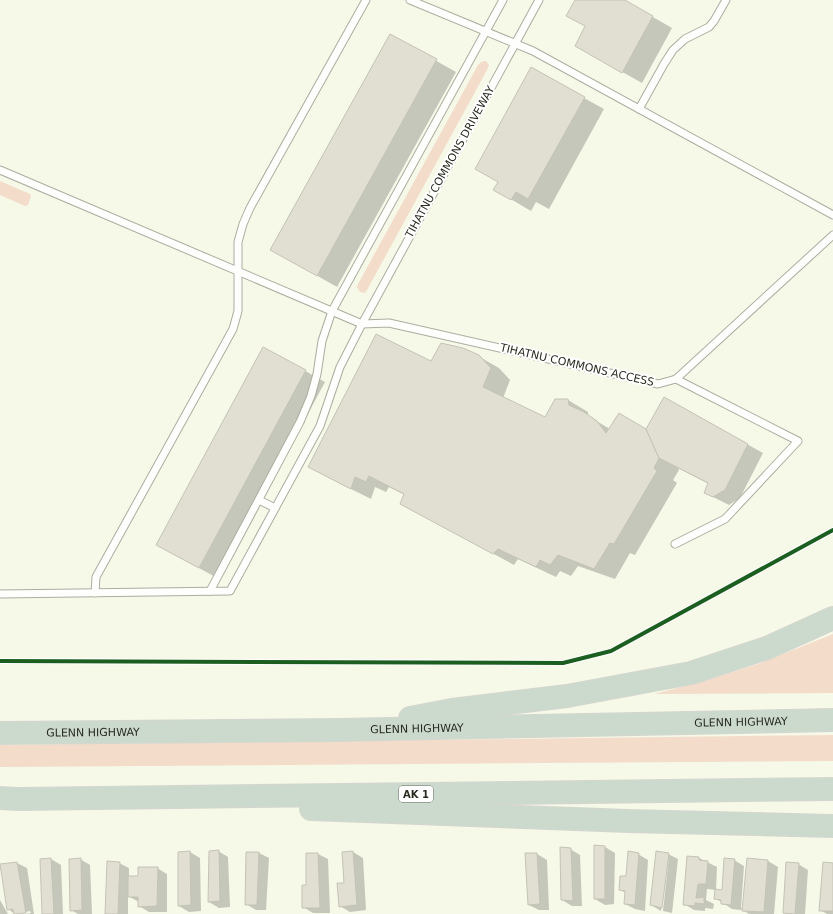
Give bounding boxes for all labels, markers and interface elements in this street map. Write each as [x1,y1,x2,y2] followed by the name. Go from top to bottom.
[402,84,497,241] street label: TIHATNU COMMONS DRIVEWAY
[498,341,655,389] street label: TIHATNU COMMONS ACCESS
[694,714,788,729] street label: GLENN HIGHWAY
[370,721,464,736] street label: GLENN HIGHWAY
[46,725,140,739] street label: GLENN HIGHWAY
[399,786,433,802] road number: AK 1

